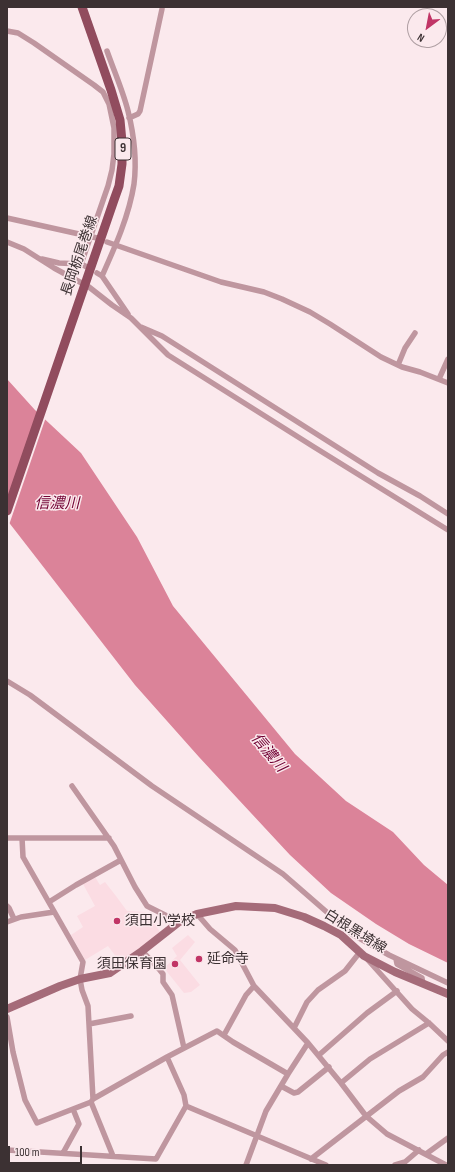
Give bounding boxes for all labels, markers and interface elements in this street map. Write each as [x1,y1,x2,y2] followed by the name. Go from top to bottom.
[407,8,447,48] north arrow
[415,31,427,45] text: N
[115,138,131,160] road number: 9
[58,214,102,298] street label: 長岡栃尾巻線
[35,495,79,513] water label: 信濃川
[247,730,289,776] water label: 信濃川
[321,906,389,958] street label: 白根黒埼線
[125,913,195,929] place label: 須田小学校
[112,916,122,926] marker: 須田小学校
[207,951,249,967] place label: 延命寺
[194,954,204,964] marker: 延命寺
[97,956,167,972] place label: 須田保育園
[170,959,180,969] marker: 須田保育園
[10,1138,84,1164] scale bar
[15,1145,40,1160] text: 100 m

